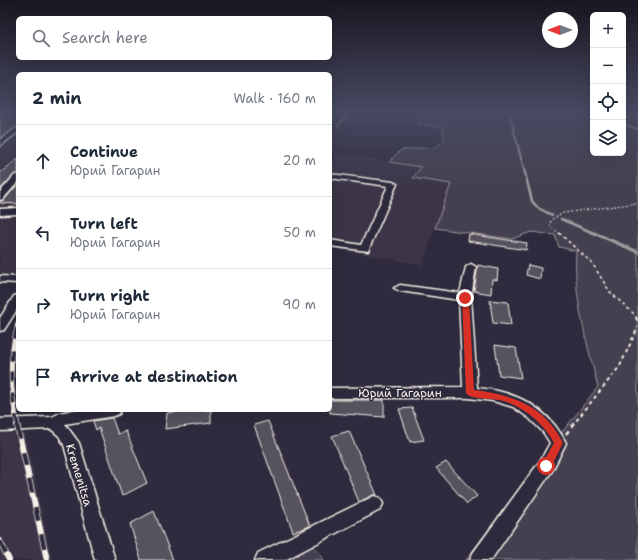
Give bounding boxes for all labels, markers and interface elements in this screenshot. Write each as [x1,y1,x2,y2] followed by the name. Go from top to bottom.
[542,12,578,48] north arrow
[590,12,626,156] map controls
[590,12,626,48] button: +
[16,16,332,60] search box
[30,27,52,49] icon: search
[62,28,148,48] text: Search here
[590,48,626,84] button: −
[590,84,626,120] button: locate
[32,87,82,109] text: 2 min
[234,90,316,107] text: Walk · 160 m
[590,120,626,156] button: layers
[70,142,138,162] text: Continue
[32,150,54,172] icon: ahead
[283,152,316,169] text: 20 m
[70,162,160,179] text: Юрий Гагарин
[70,214,138,234] text: Turn left
[32,222,54,244] icon: left
[283,224,316,241] text: 50 m
[70,234,160,251] text: Юрий Гагарин
[70,286,150,306] text: Turn right
[456,289,474,307] route end
[32,294,54,316] icon: right
[282,296,316,313] text: 90 m
[70,306,160,323] text: Юрий Гагарин
[32,366,54,388] icon: arrive
[70,367,238,387] text: Arrive at destination
[358,385,442,401] street label: Юрий Гагарин
[62,442,96,509] street label: Kremenitsa
[537,457,555,475] route start

